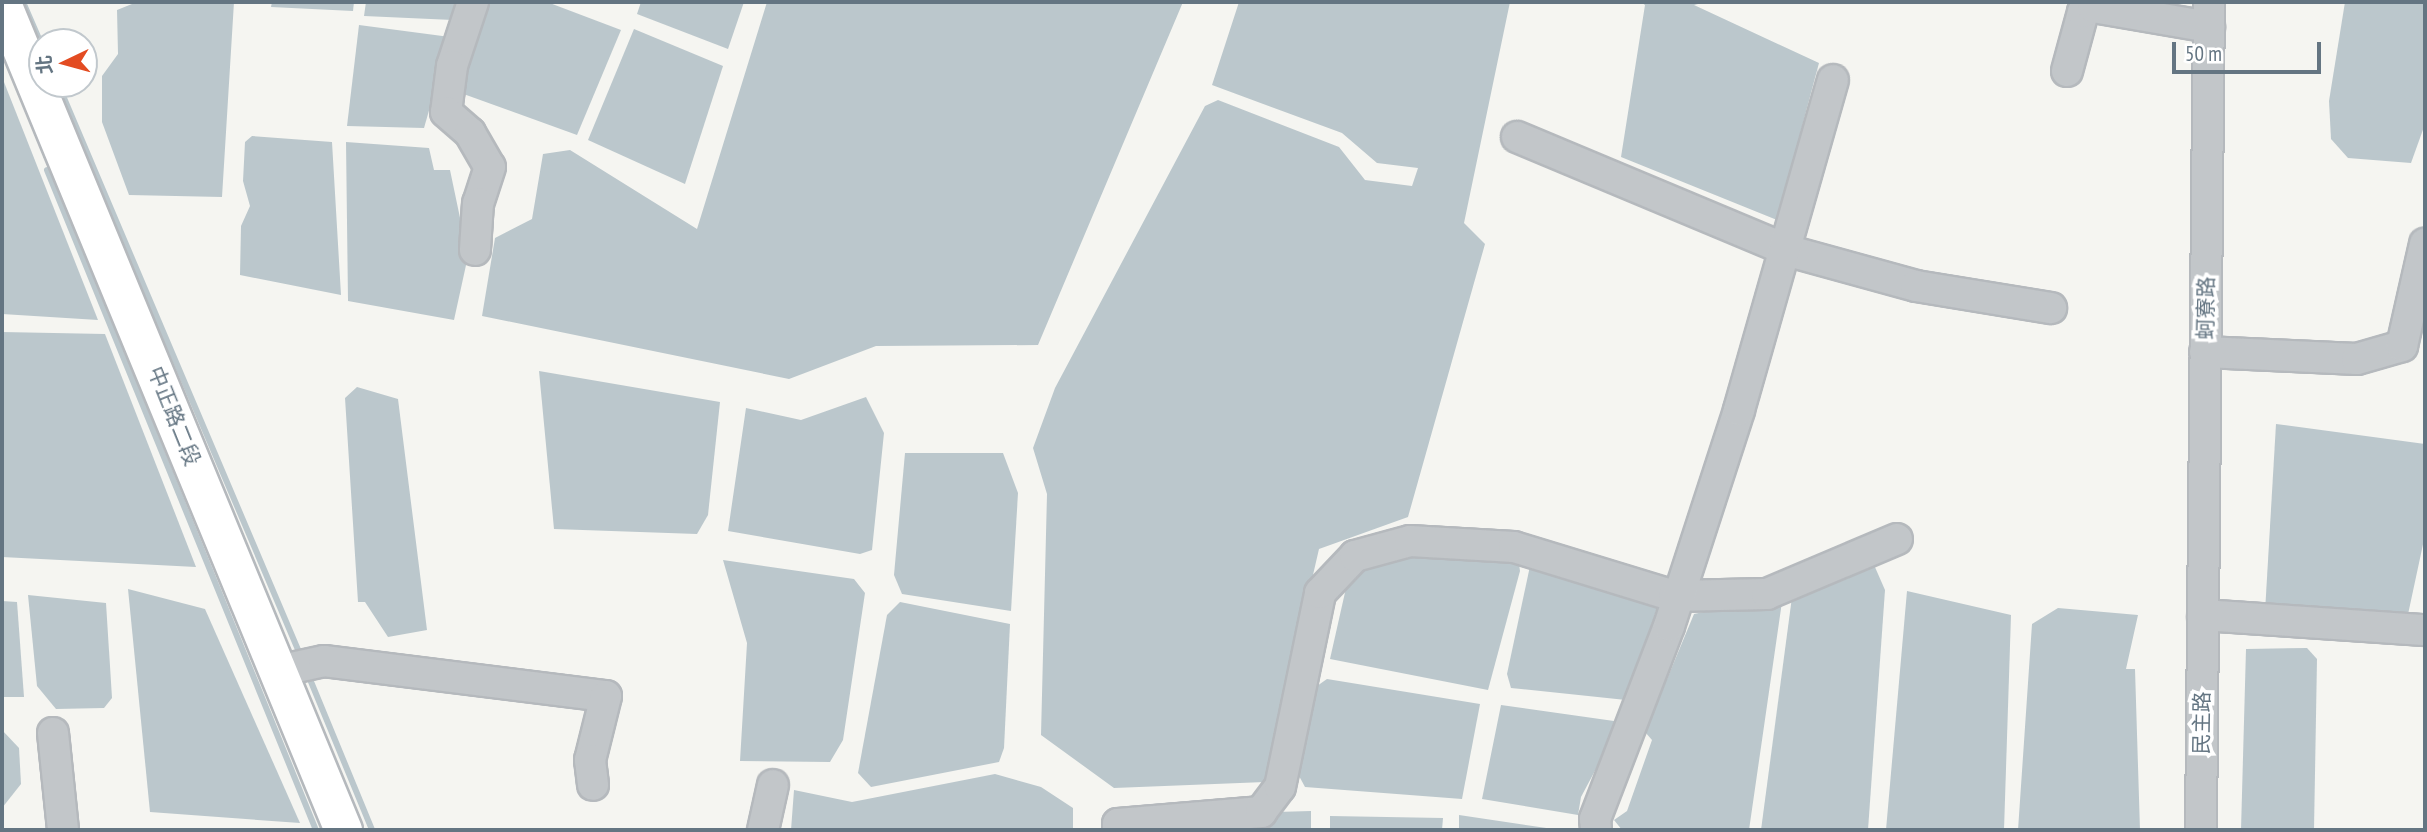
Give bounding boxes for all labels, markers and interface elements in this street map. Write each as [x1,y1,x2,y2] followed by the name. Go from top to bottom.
[28,28,98,98] north arrow
[2175,28,2324,72] scale bar
[2185,40,2222,67] text: 50 m
[31,54,57,75] text: 北
[2193,276,2219,340] street label: 蚵寮路
[143,363,205,469] street label: 中正路二段
[2189,691,2215,755] street label: 民主路

